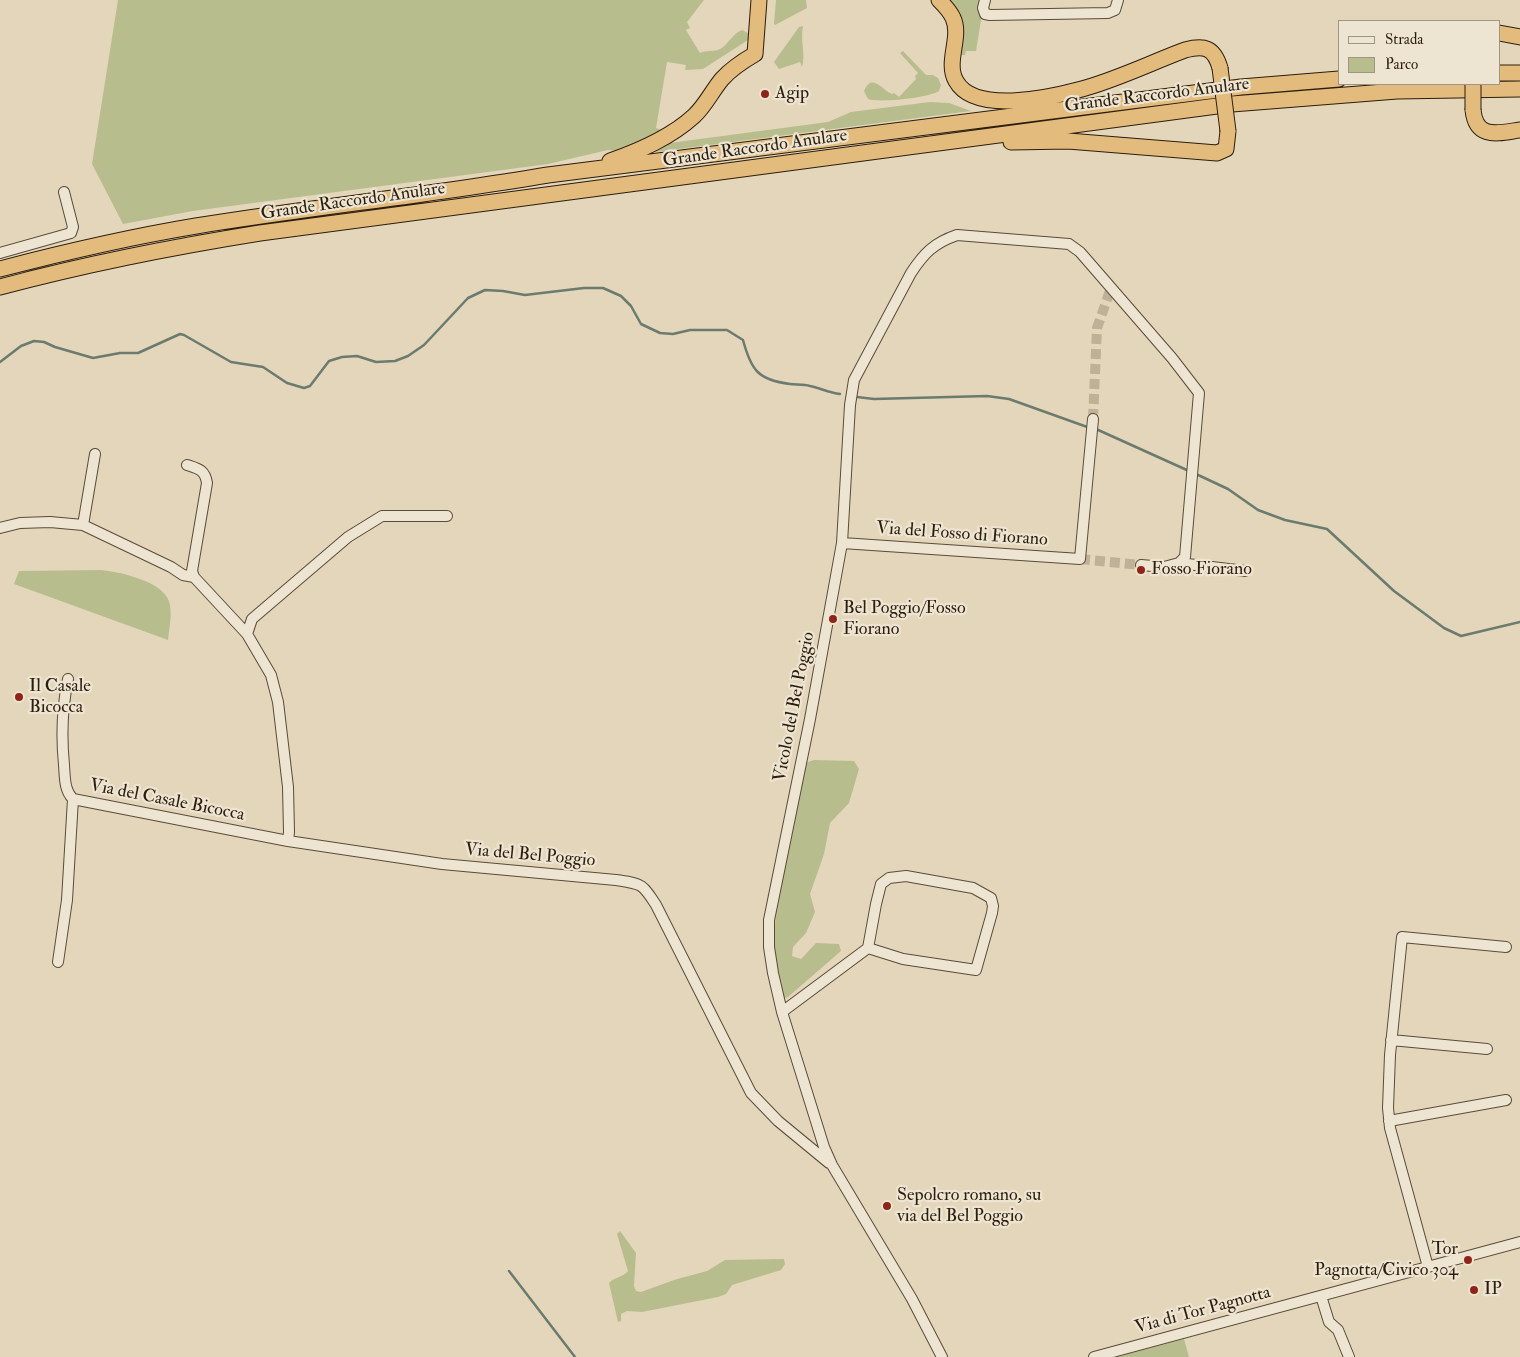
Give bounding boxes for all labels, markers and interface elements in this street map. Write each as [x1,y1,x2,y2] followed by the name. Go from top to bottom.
[1338,20,1500,85] legend
[1385,30,1424,49] text: Strada
[1385,55,1418,74] text: Parco
[1063,74,1251,118] street label: Grande Raccordo Anulare
[775,83,809,105] place label: Agip
[759,88,771,100] marker: Agip
[661,125,849,173] street label: Grande Raccordo Anulare
[259,178,447,226] street label: Grande Raccordo Anulare
[876,518,1048,552] street label: Via del Fosso di Fiorano
[1151,559,1252,581] place label: Fosso Fiorano
[1135,564,1147,576] marker: Fosso Fiorano
[843,598,966,640] place label: Bel Poggio/Fosso Fiorano
[827,613,839,625] marker: Bel Poggio/Fosso Fiorano
[770,630,820,784] street label: Vicolo del Bel Poggio
[29,676,91,719] place label: Il Casale Bicocca
[13,691,25,703] marker: Il Casale Bicocca
[88,775,246,827] street label: Via del Casale Bicocca
[464,840,596,872] street label: Via del Bel Poggio
[897,1185,1041,1228] place label: Sepolcro romano, su via del Bel Poggio
[881,1200,893,1212] marker: Sepolcro romano, su via del Bel Poggio
[1314,1239,1458,1282] place label: Tor Pagnotta/Civico 304
[1462,1254,1474,1266] marker: Tor Pagnotta/Civico 304
[1484,1279,1502,1301] place label: IP
[1133,1283,1273,1339] street label: Via di Tor Pagnotta
[1468,1284,1480,1296] marker: IP

